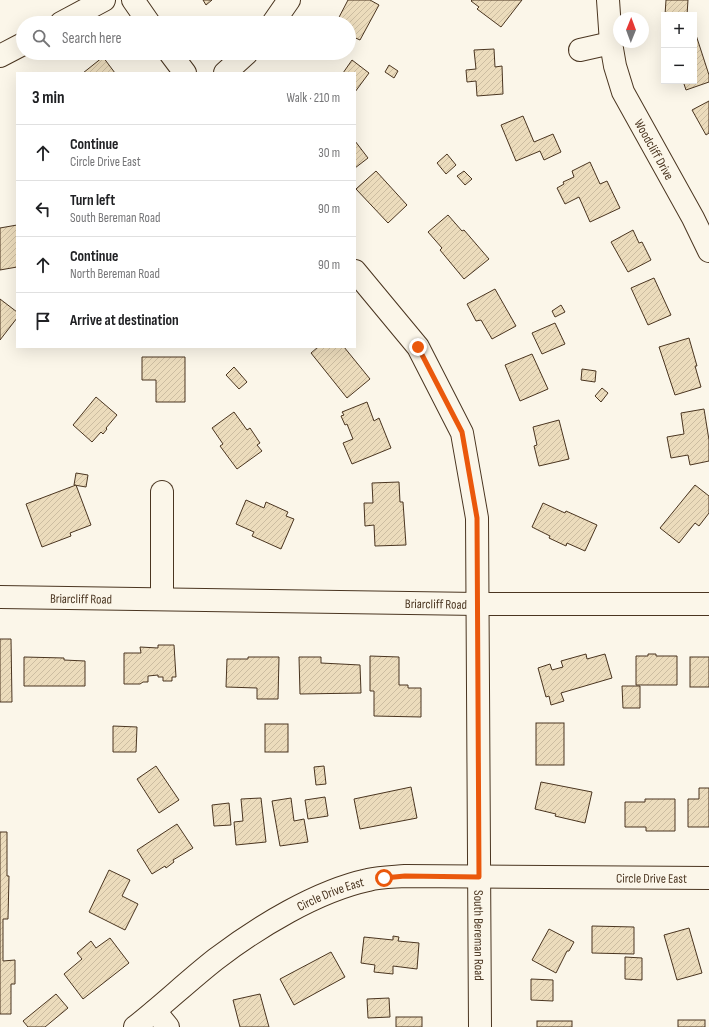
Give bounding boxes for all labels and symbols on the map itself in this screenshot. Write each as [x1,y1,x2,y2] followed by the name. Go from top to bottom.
[613,12,649,48] north arrow
[631,116,677,183] street label: Woodcliff Drive
[409,338,427,356] route end
[50,591,112,608] street label: Briarcliff Road
[405,596,467,613] street label: Briarcliff Road
[375,869,393,887] route start
[616,870,687,887] street label: Circle Drive East
[294,874,366,915] street label: Circle Drive East
[470,890,487,981] street label: South Bereman Road

